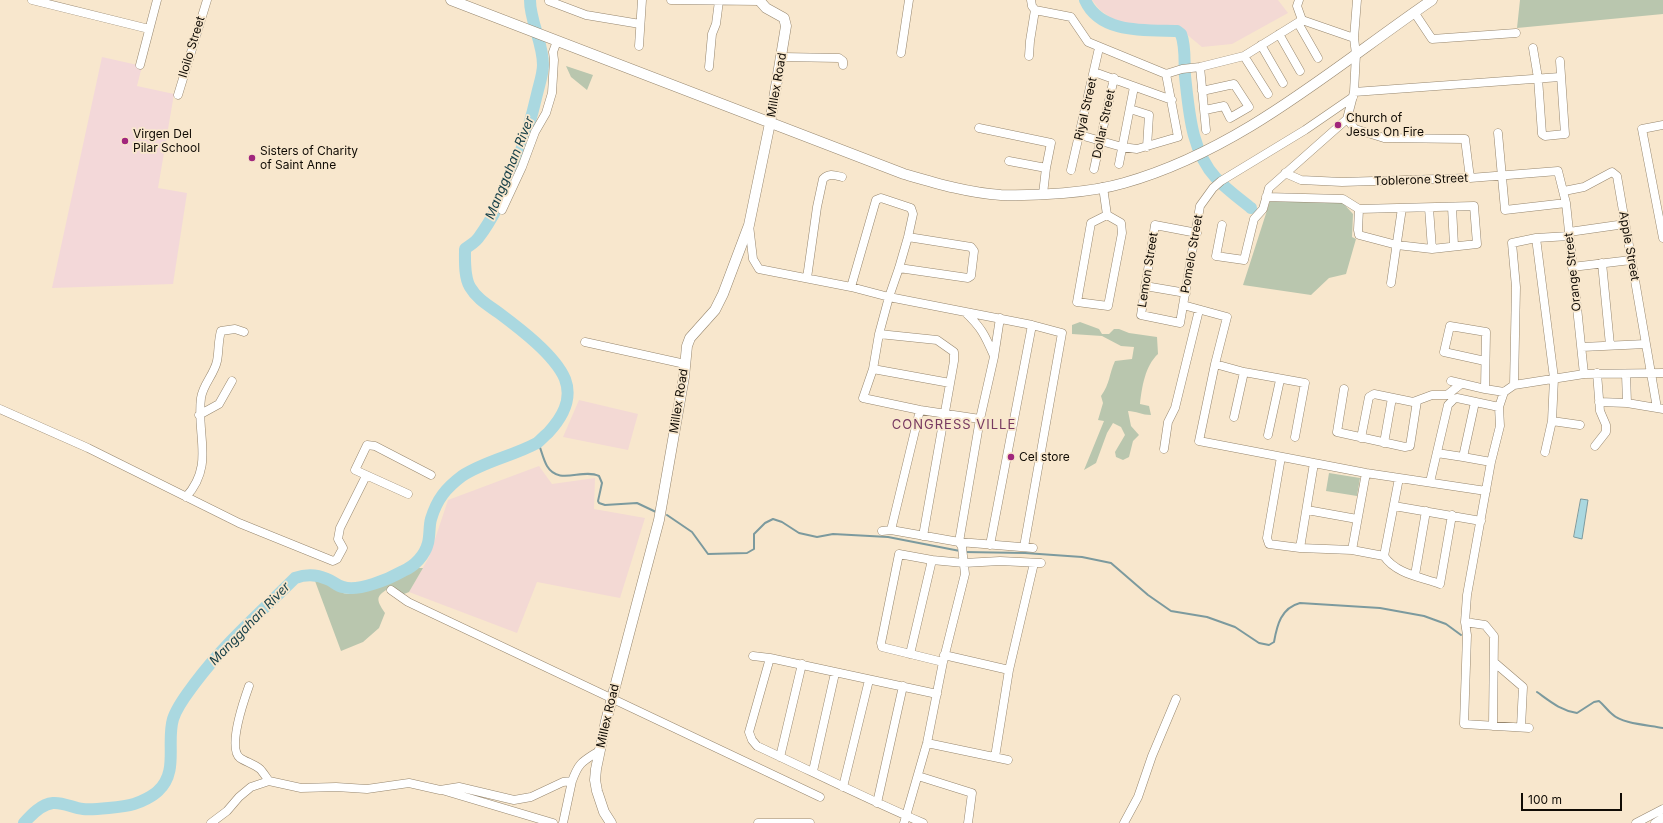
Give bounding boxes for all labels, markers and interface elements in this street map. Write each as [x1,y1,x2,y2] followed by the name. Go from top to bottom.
[176,14,208,80] street label: Iloilo Street
[764,52,790,118] street label: Millex Road
[1072,76,1100,142] street label: Riyal Street
[1090,88,1118,160] street label: Dollar Street
[1346,111,1424,139] place label: Church of Jesus On Fire
[482,114,538,222] water label: Manggahan River
[1333,120,1343,130] marker: Church of Jesus On Fire
[133,127,200,155] place label: Virgen Del Pilar School
[120,136,130,146] marker: Virgen Del Pilar School
[260,144,358,172] place label: Sisters of Charity of Saint Anne
[247,153,257,163] marker: Sisters of Charity of Saint Anne
[1374,171,1468,189] street label: Toblerone Street
[1616,210,1642,282] street label: Apple Street
[1178,214,1206,294] street label: Pomelo Street
[1135,231,1161,309] street label: Lemon Street
[1562,232,1584,312] street label: Orange Street
[667,368,691,434] street label: Millex Road
[892,417,1016,433] district label: CONGRESS VILLE
[1019,450,1070,464] place label: Cel store
[1006,452,1016,462] marker: Cel store
[206,579,294,669] water label: Manggahan River
[594,683,622,749] street label: Millex Road
[1523,785,1624,811] scale bar
[1528,792,1562,807] text: 100 m

